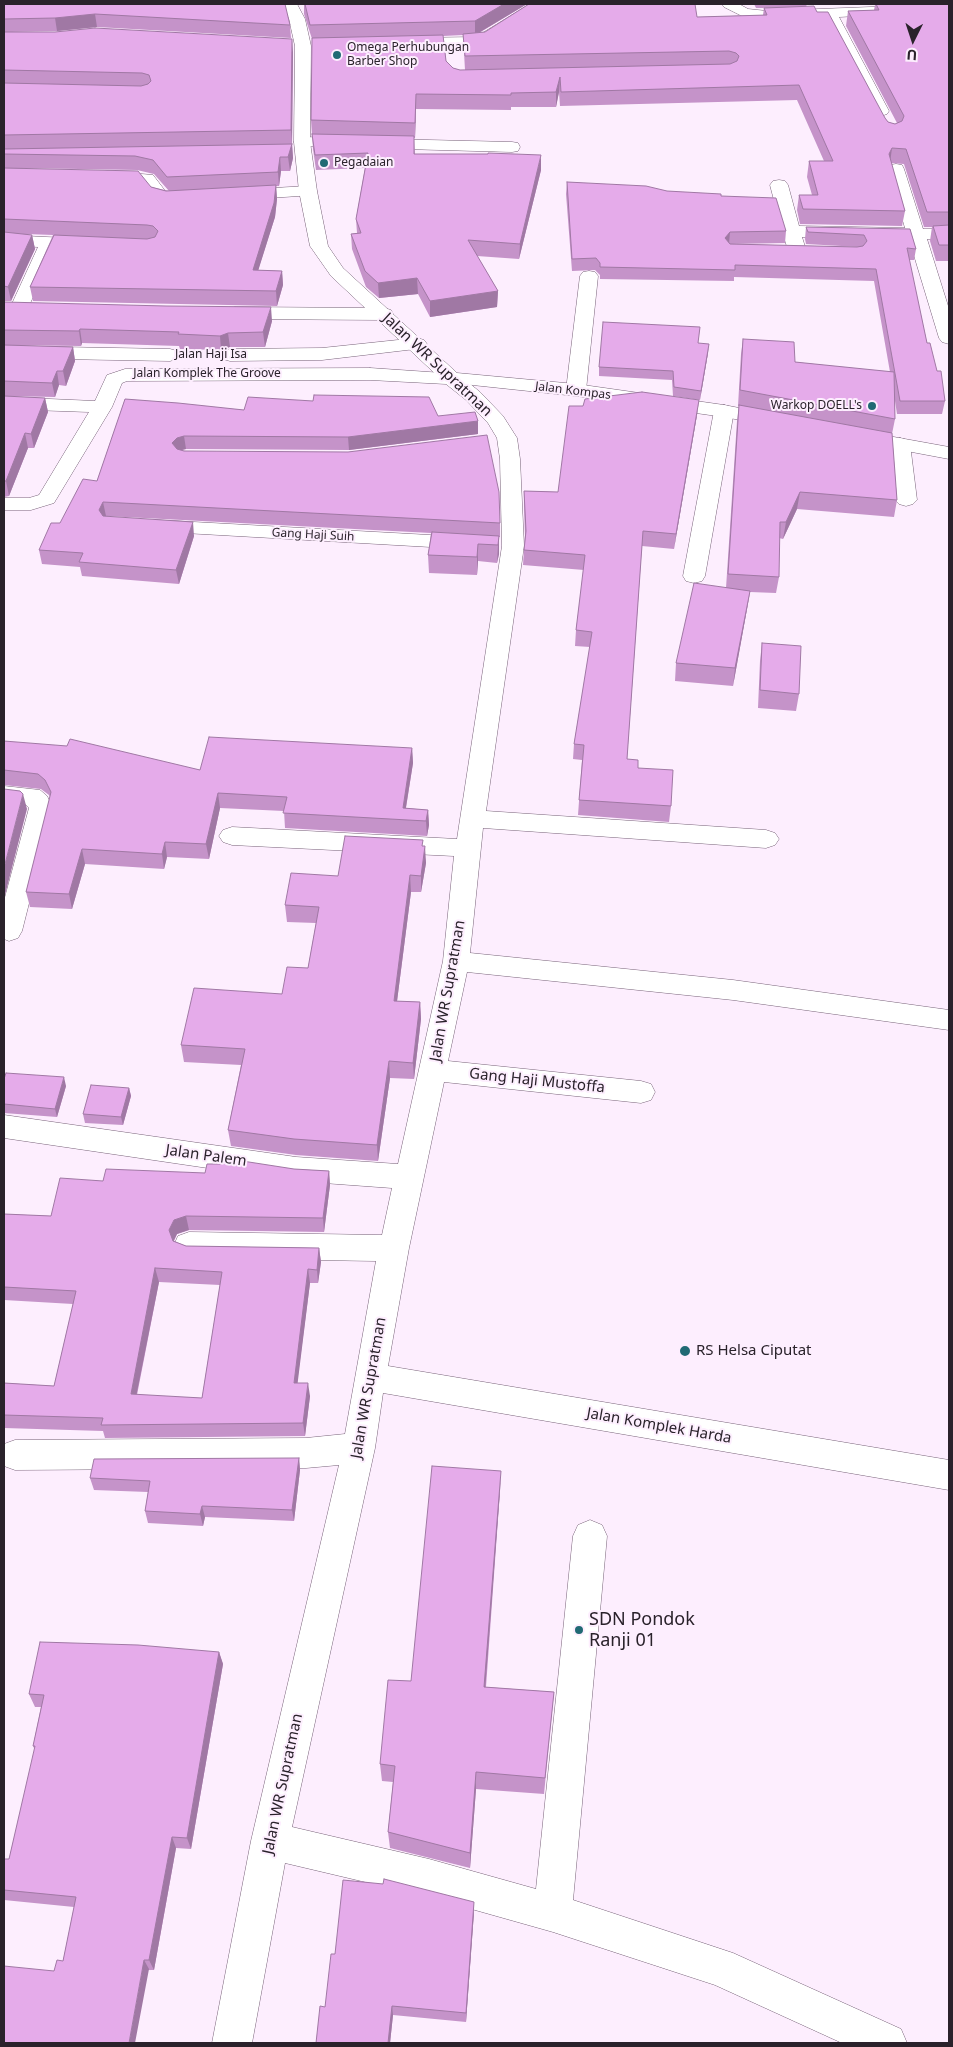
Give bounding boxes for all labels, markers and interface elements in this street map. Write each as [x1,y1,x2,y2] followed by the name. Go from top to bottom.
[888,15,938,65] north arrow
[347,41,469,69] place label: Omega Perhubungan Barber Shop
[906,46,918,65] text: U
[331,49,343,61] marker: Omega Perhubungan Barber Shop
[334,156,393,170] place label: Pegadaian
[318,157,330,169] marker: Pegadaian
[378,310,496,420] street label: Jalan WR Supratman
[175,348,247,362] street label: Jalan Haji Isa
[133,367,281,381] street label: Jalan Komplek The Groove
[534,379,612,403] street label: Jalan Kompas
[771,399,862,413] place label: Warkop DOELL's
[866,400,878,412] marker: Warkop DOELL's
[271,526,355,544] street label: Gang Haji Suih
[427,919,469,1063] street label: Jalan WR Supratman
[468,1065,606,1097] street label: Gang Haji Mustoffa
[164,1141,248,1171] street label: Jalan Palem
[348,1316,390,1460] street label: Jalan WR Supratman
[696,1342,811,1360] place label: RS Helsa Ciputat
[678,1344,692,1358] marker: RS Helsa Ciputat
[585,1404,733,1448] street label: Jalan Komplek Harda
[589,1609,695,1652] place label: SDN Pondok Ranji 01
[573,1624,585,1636] marker: SDN Pondok Ranji 01
[259,1712,307,1856] street label: Jalan WR Supratman

